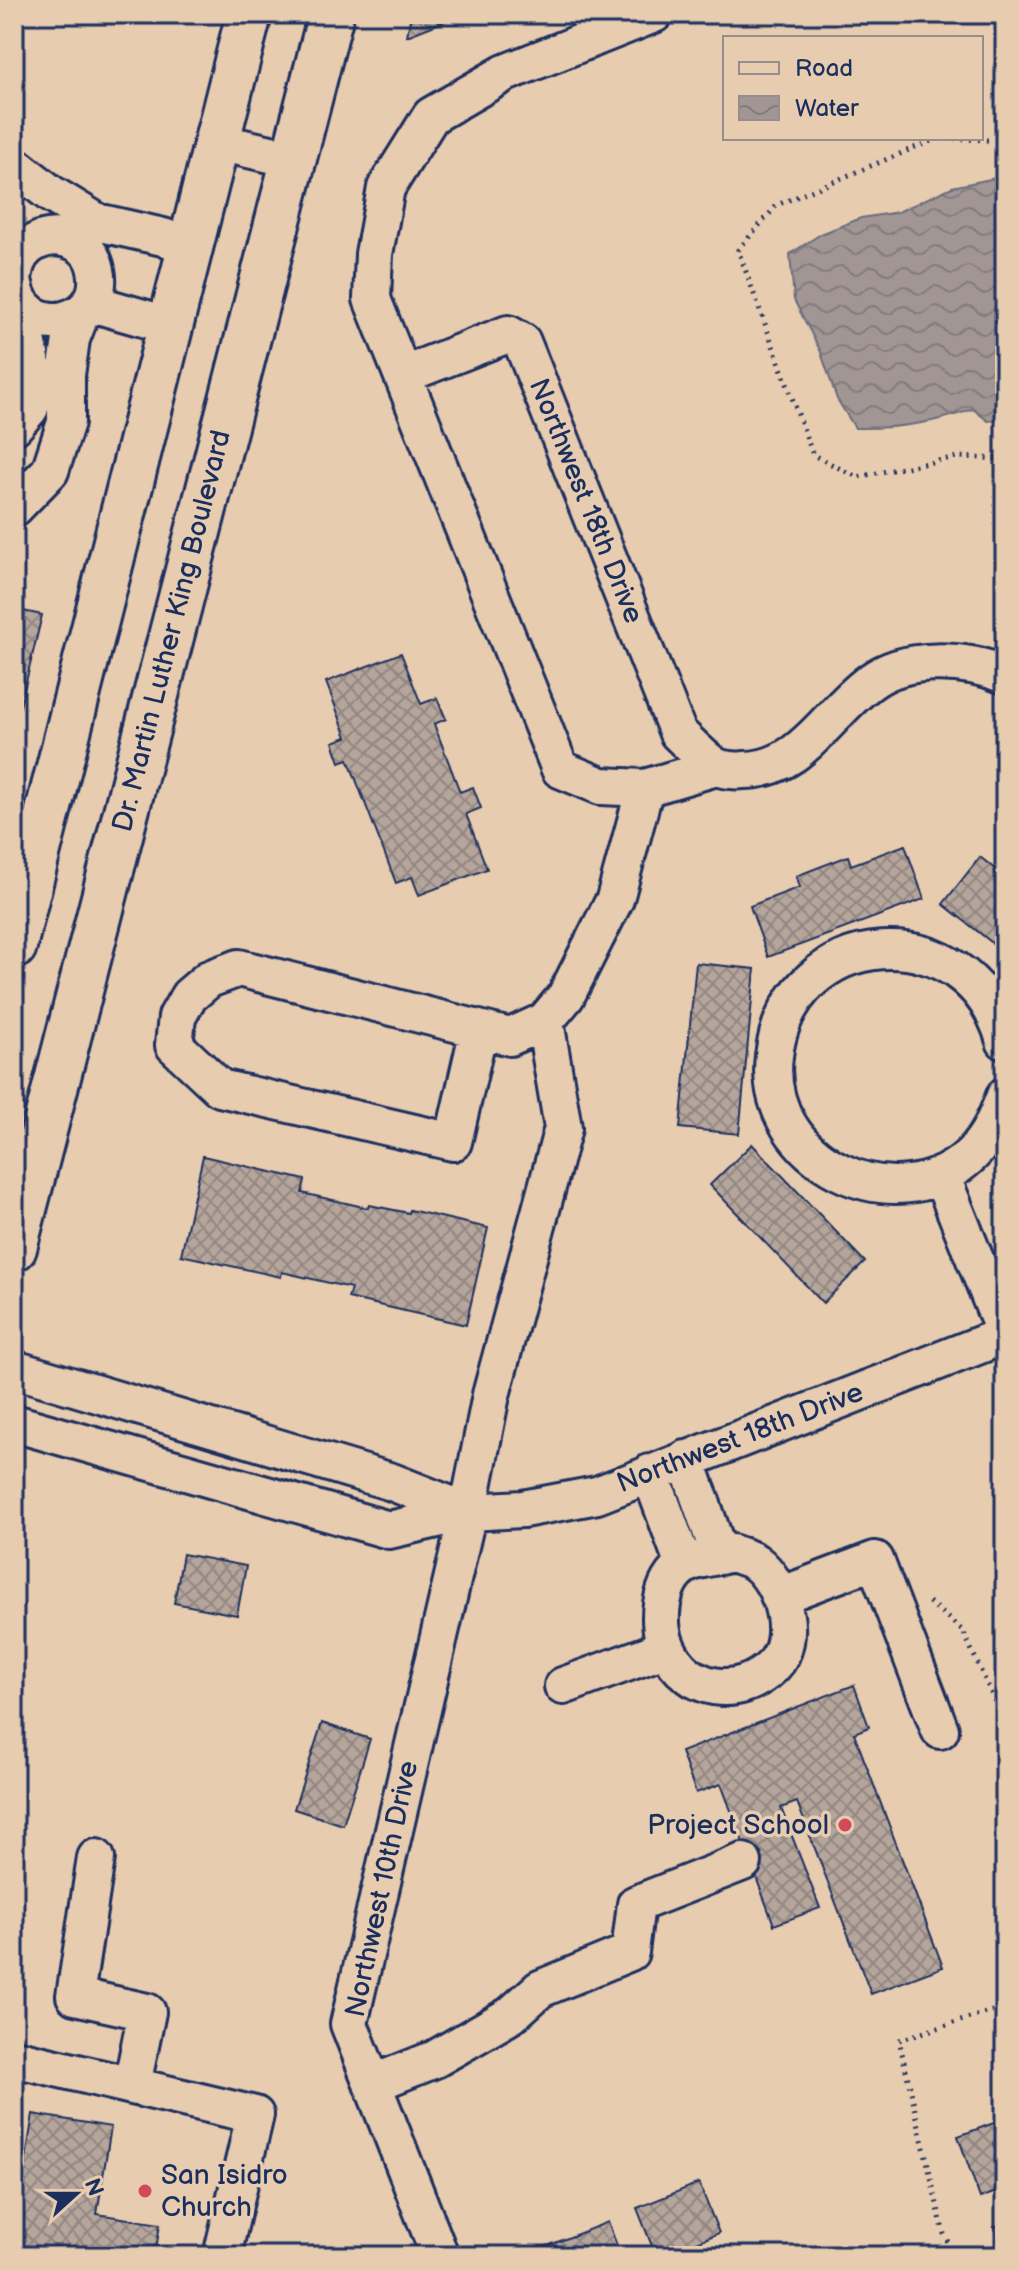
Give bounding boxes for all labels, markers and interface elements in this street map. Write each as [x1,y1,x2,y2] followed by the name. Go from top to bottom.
[723,36,983,140] legend
[795,54,853,83] text: Road
[795,94,859,123] text: Water
[522,374,650,628] street label: Northwest 18th Drive
[106,427,238,835] street label: Dr. Martin Luther King Boulevard
[612,1376,868,1500] street label: Northwest 18th Drive
[339,1758,425,2020] street label: Northwest 10th Drive
[647,1809,829,1842] place label: Project School
[836,1816,854,1834] marker: Project School
[36,2154,116,2234] north arrow
[161,2159,288,2224] place label: San Isidro Church
[78,2175,109,2200] text: N
[136,2182,154,2200] marker: San Isidro Church

